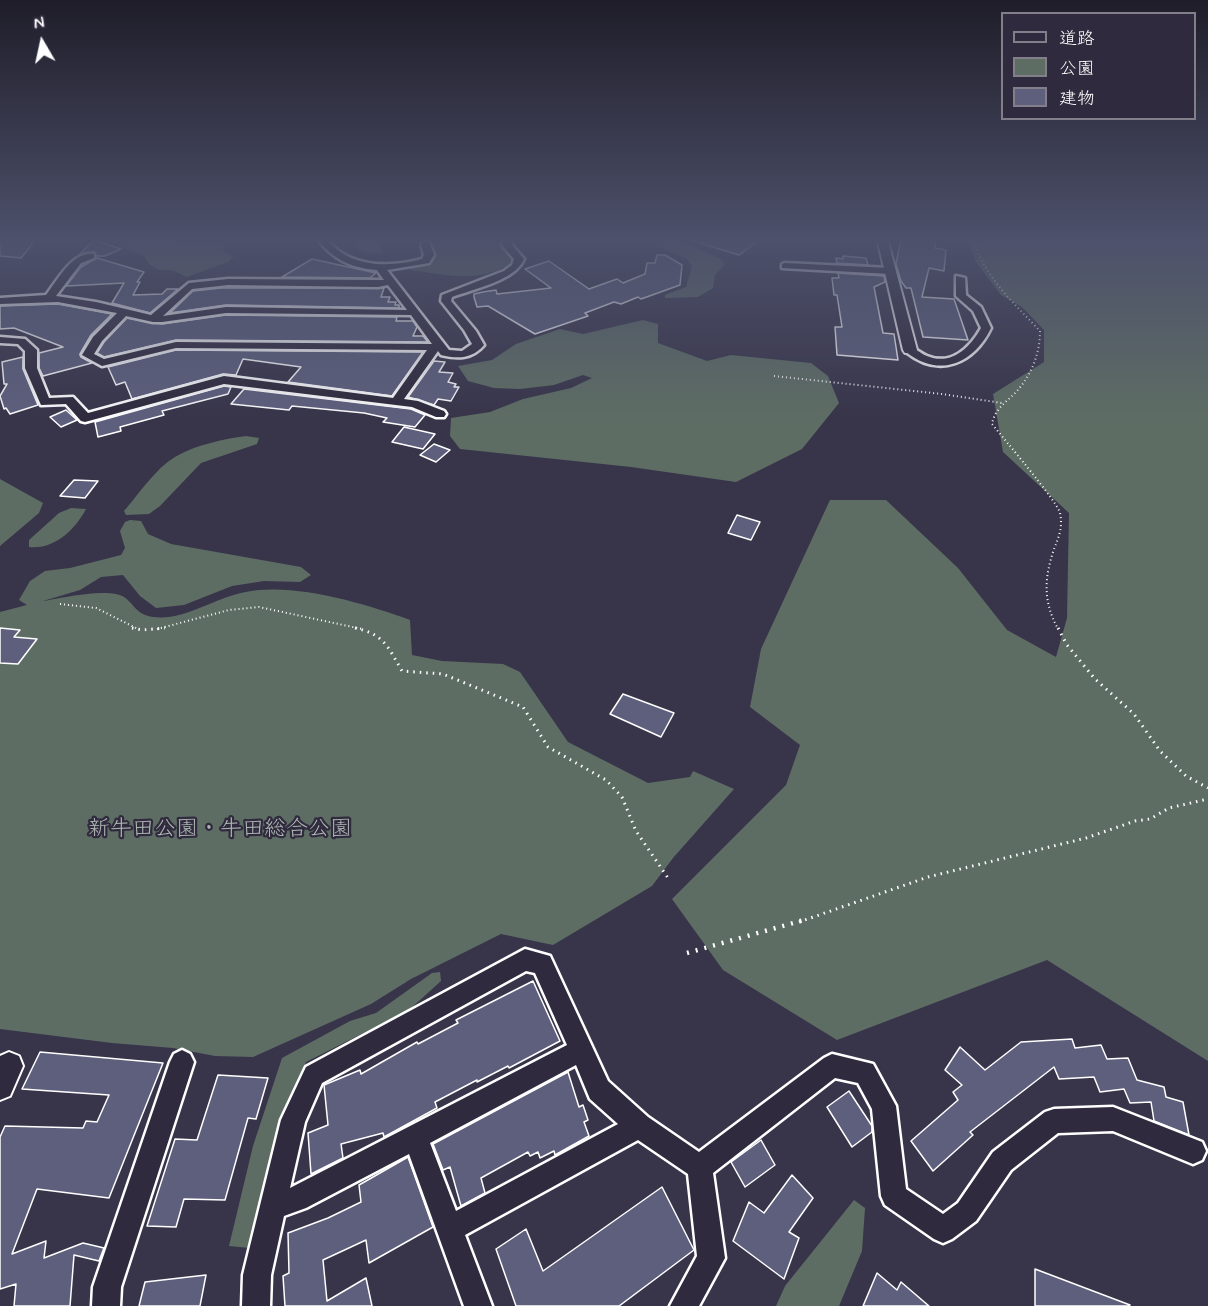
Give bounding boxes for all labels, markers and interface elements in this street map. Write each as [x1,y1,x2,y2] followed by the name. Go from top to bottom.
[12,12,72,72] north arrow
[1001,12,1196,120] legend
[32,13,46,35] text: N
[1059,27,1095,51] text: 道路
[1059,57,1095,81] text: 公園
[1059,87,1095,111] text: 建物
[88,817,352,843] park label: 新牛田公園・牛田総合公園

